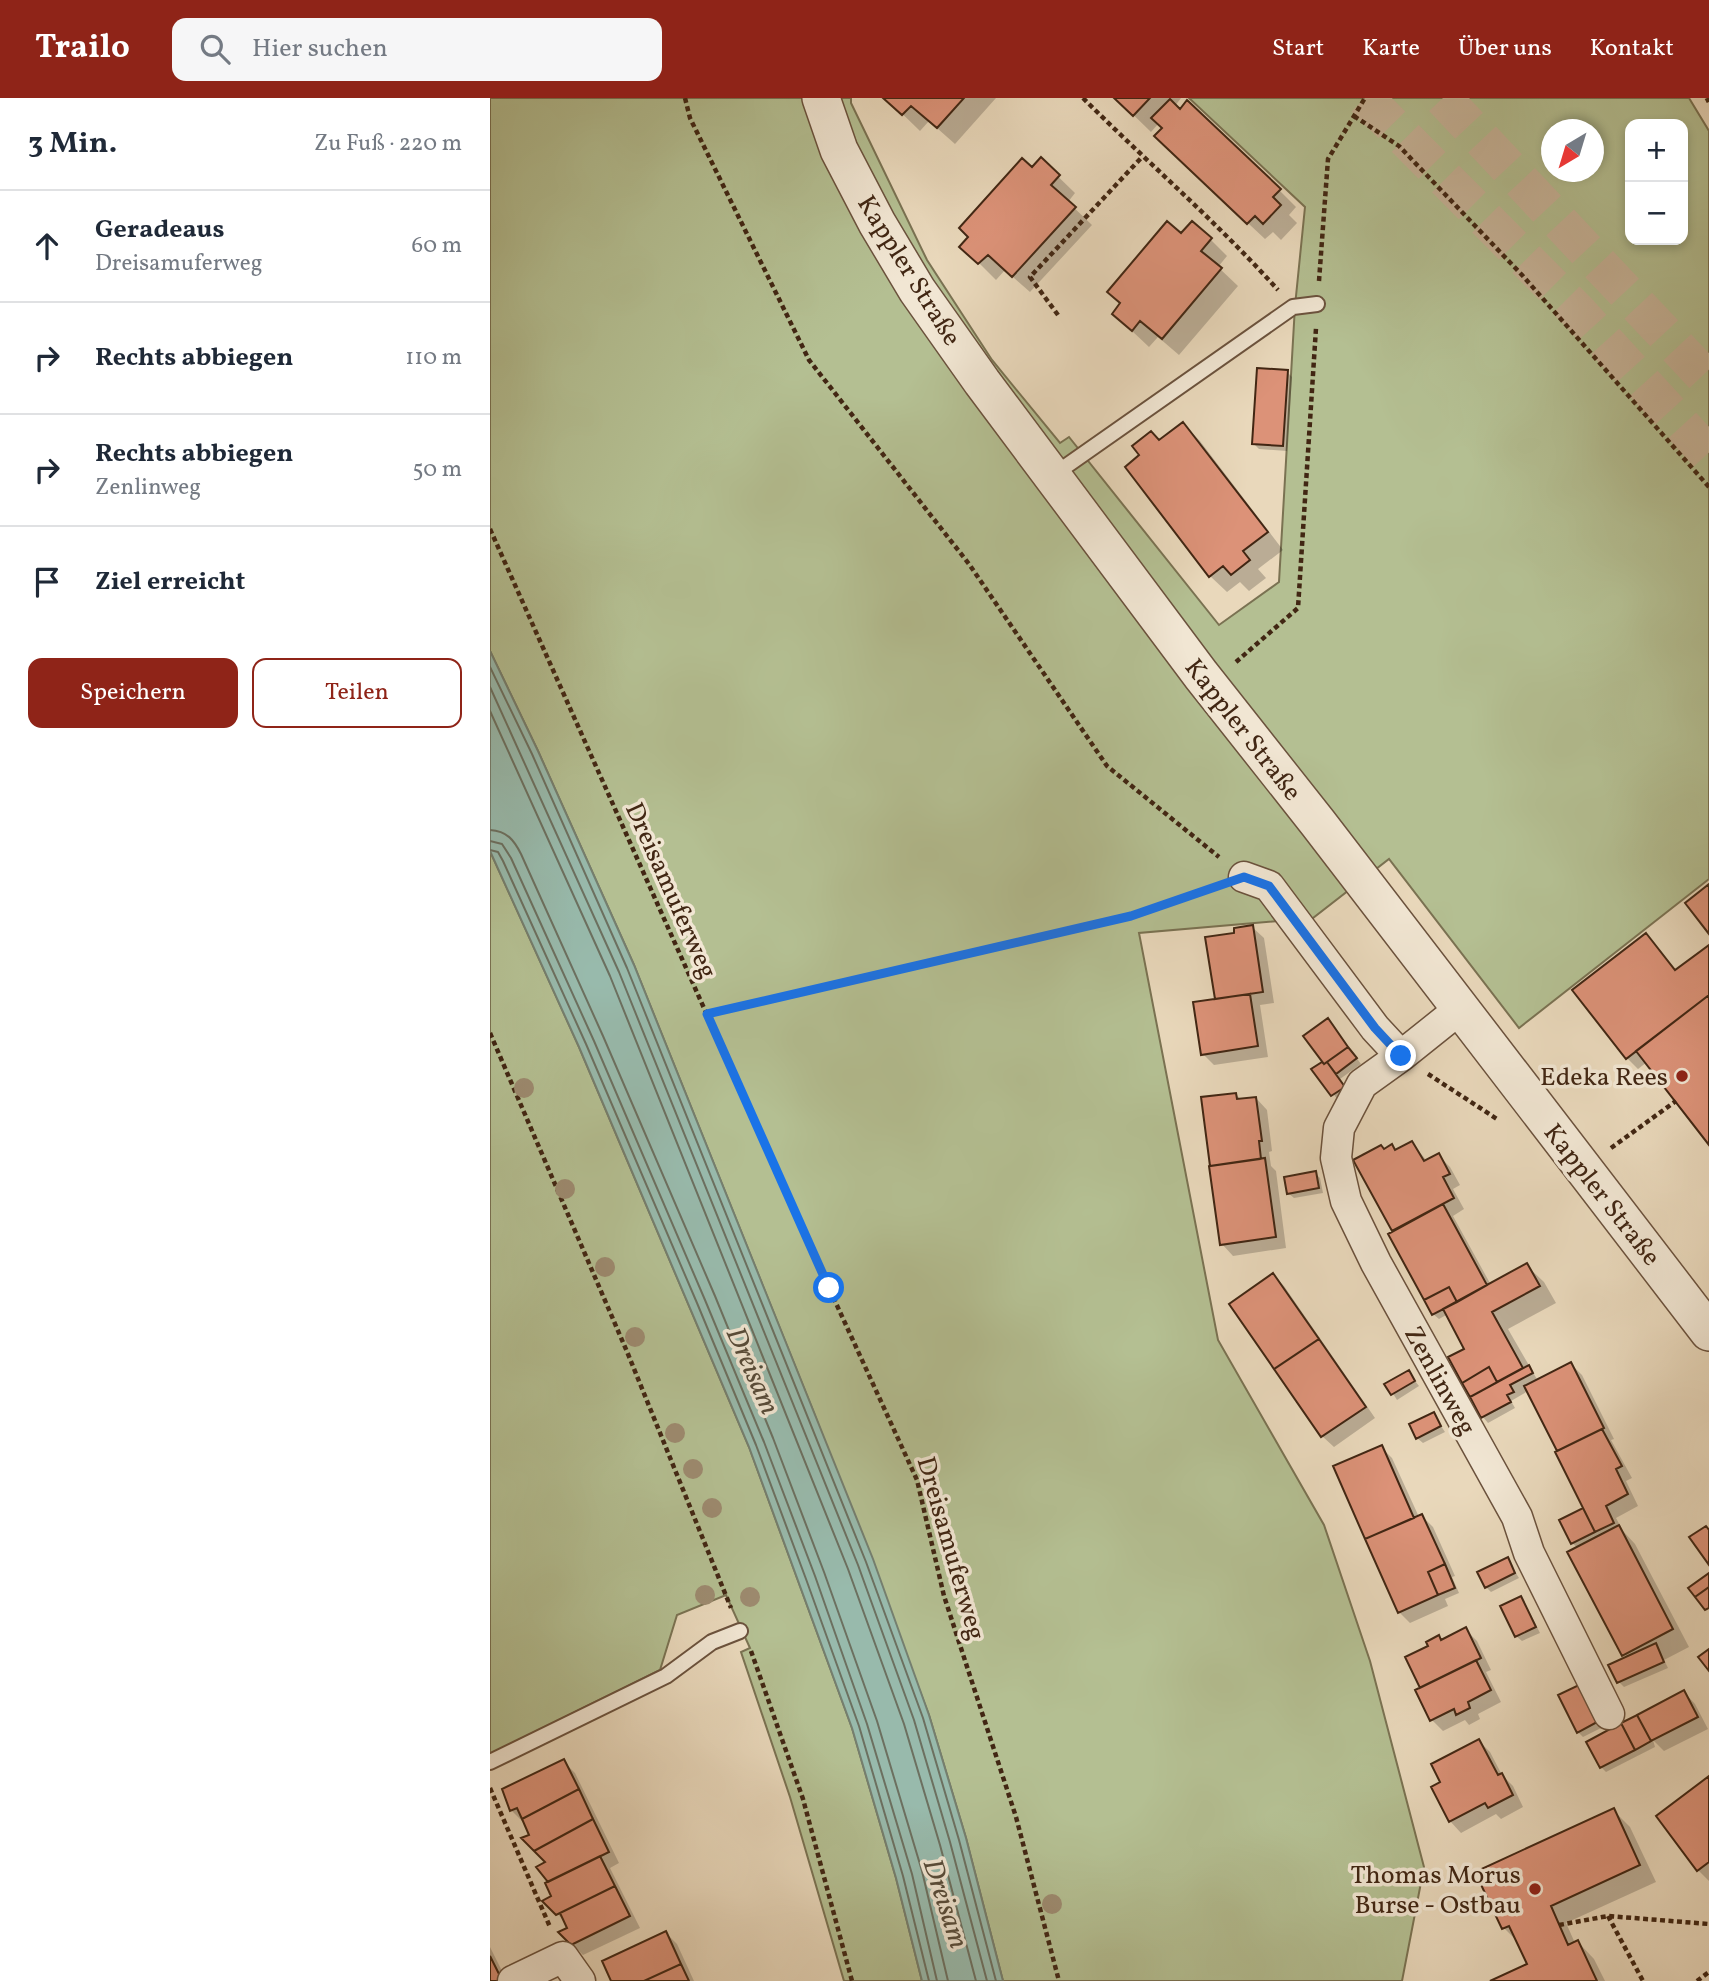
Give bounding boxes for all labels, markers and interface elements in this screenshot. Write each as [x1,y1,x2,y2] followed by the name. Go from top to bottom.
[172,18,662,81] search box
[35,26,130,72] text: Trailo
[196,30,234,68] icon: search
[252,31,388,67] text: Hier suchen
[1272,32,1324,66] text: Start
[1362,32,1420,66] text: Karte
[1458,32,1552,66] text: Über uns
[1590,32,1674,66] text: Kontakt
[1541,119,1604,182] north arrow
[1625,119,1688,245] map controls
[1625,119,1688,182] button: +
[28,123,117,165] text: 3 Min.
[314,128,462,160] text: Zu Fuß · 220 m
[1625,182,1688,245] button: −
[848,189,969,353] street label: Kappler Straße
[95,212,224,248] text: Geradeaus
[28,227,66,265] icon: ahead
[412,230,462,262] text: 60 m
[95,248,263,280] text: Dreisamuferweg
[28,339,66,377] icon: right
[95,340,293,376] text: Rechts abbiegen
[405,342,462,374] text: 110 m
[95,436,293,472] text: Rechts abbiegen
[28,451,66,489] icon: right
[413,454,462,486] text: 50 m
[95,472,201,504] text: Zenlinweg
[28,563,66,601] icon: arrive
[95,564,245,600] text: Ziel erreicht
[1175,652,1309,809] street label: Kappler Straße
[28,658,238,728] button: Speichern
[252,658,462,728] button: Teilen
[615,797,725,985] street label: Dreisamuferweg
[1385,1040,1416,1071] route end
[1540,1060,1668,1096] place label: Edeka Rees
[1674,1068,1690,1084] marker: Edeka Rees
[1534,1117,1668,1274] street label: Kappler Straße
[813,1272,844,1303] route start
[1394,1320,1484,1442] street label: Zenlinweg
[715,1321,788,1421] water label: Dreisam
[907,1453,993,1645] street label: Dreisamuferweg
[912,1854,977,1954] water label: Dreisam
[1350,1858,1521,1924] place label: Thomas Morus Burse - Ostbau
[1527,1881,1543,1897] marker: Thomas Morus Burse - Ostbau

